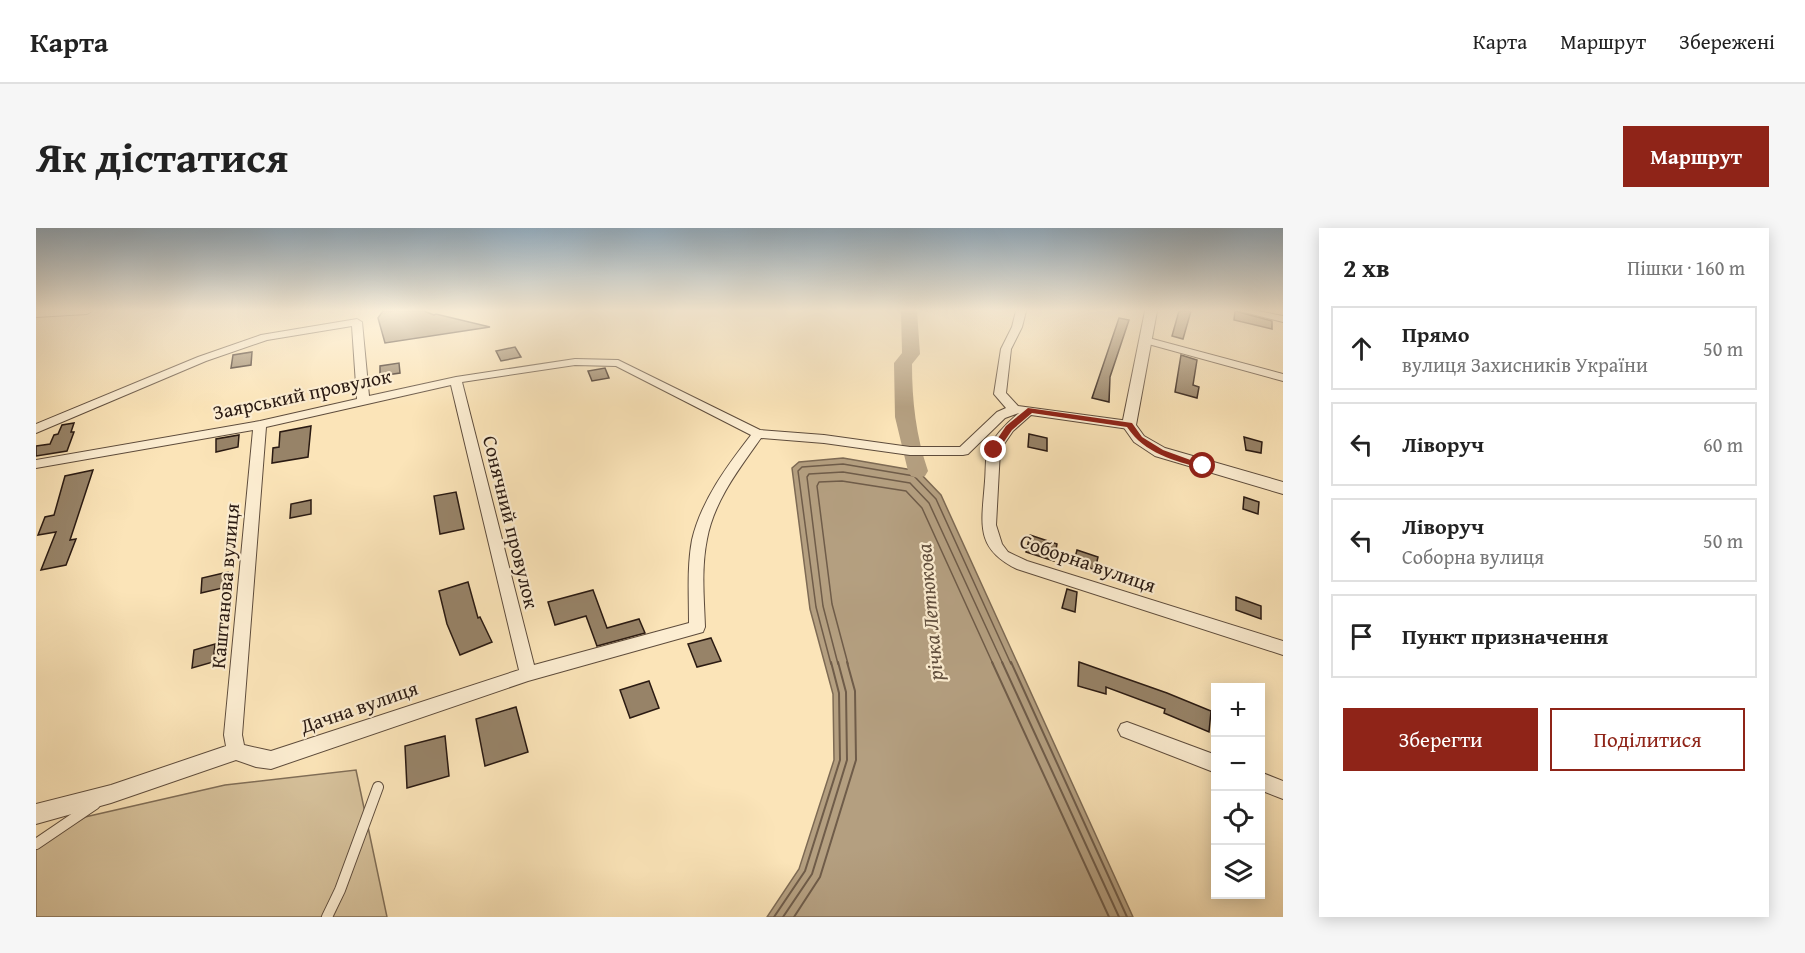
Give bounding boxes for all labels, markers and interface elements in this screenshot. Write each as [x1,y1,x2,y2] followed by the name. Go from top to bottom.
[30,21,108,62] text: Карта
[1473,26,1527,57] text: Карта
[1560,26,1646,57] text: Маршрут
[1679,26,1775,57] text: Збережені
[36,126,288,187] text: Як дістатися
[1623,126,1769,187] button: Маршрут
[1343,248,1390,287] text: 2 хв
[1627,253,1745,282] text: Пішки · 160 m
[1402,318,1469,350] text: Прямо
[1345,332,1378,365] icon: ahead
[1703,334,1743,363] text: 50 m
[1402,350,1648,379] text: вулиця Захисників України
[210,360,394,427] street label: Заярський провулок
[1345,428,1378,461] icon: left
[1402,428,1484,460] text: Ліворуч
[1703,430,1743,459] text: 60 m
[476,432,547,612] street label: Сонячний провулок
[980,436,1006,462] route end
[1189,452,1215,478] route start
[203,502,246,670] street label: Каштанова вулиця
[1402,510,1484,542] text: Ліворуч
[1345,524,1378,557] icon: left
[1016,526,1160,599] street label: Соборна вулиця
[1703,526,1743,555] text: 50 m
[908,542,951,683] water label: річка Летюкова
[1402,542,1544,571] text: Соборна вулиця
[1345,620,1378,653] icon: arrive
[1402,620,1608,652] text: Пункт призначення
[295,673,422,741] street label: Дачна вулиця
[1211,683,1265,899] map controls
[1211,683,1265,737] button: +
[1343,708,1538,771] button: Зберегти
[1550,708,1745,771] button: Поділитися
[1211,737,1265,791] button: −
[1211,791,1265,845] button: locate
[1211,845,1265,899] button: layers

